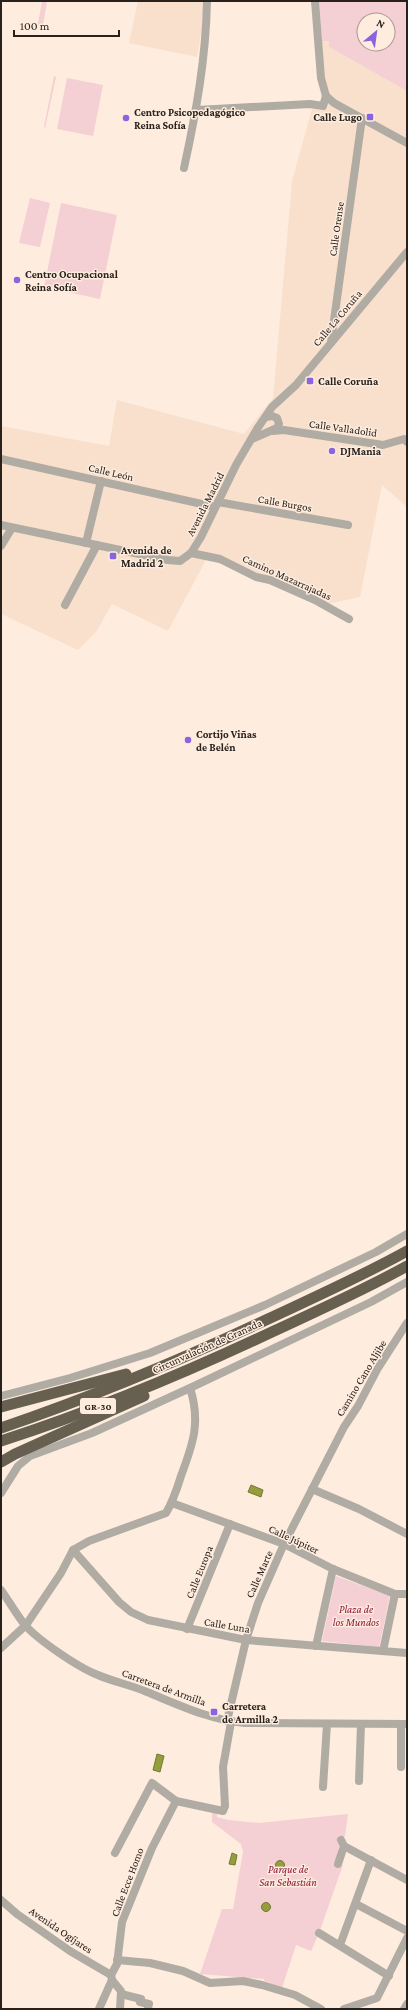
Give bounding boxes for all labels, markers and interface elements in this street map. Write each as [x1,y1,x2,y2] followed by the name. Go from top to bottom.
[14,12,119,38] scale bar
[356,12,396,52] north arrow
[375,16,387,31] text: N
[20,19,50,33] text: 100 m
[134,106,246,131] place label: Centro Psicopedagógico Reina Sofía
[313,111,362,123] place label: Calle Lugo
[365,112,375,122] marker: Calle Lugo
[121,113,131,123] marker: Centro Psicopedagógico Reina Sofía
[326,201,346,257] street label: Calle Orense
[25,268,119,293] place label: Centro Ocupacional Reina Sofía
[12,275,22,285] marker: Centro Ocupacional Reina Sofía
[310,288,364,348] street label: Calle La Coruña
[318,375,379,387] place label: Calle Coruña
[305,376,315,386] marker: Calle Coruña
[308,417,378,439] street label: Calle Valladolid
[340,445,382,457] place label: DJMania
[327,446,337,456] marker: DJMania
[87,461,135,483] street label: Calle León
[184,470,226,538] street label: Avenida Madrid
[257,492,313,515] street label: Calle Burgos
[120,544,172,569] place label: Avenida de Madrid 2
[108,551,118,561] marker: Avenida de Madrid 2
[240,552,333,603] street label: Camino Mazarrajadas
[196,728,257,753] place label: Cortijo Viñas de Belén
[183,735,193,745] marker: Cortijo Viñas de Belén
[150,1316,264,1376] street label: Circunvalación de Granada
[333,1338,389,1419] street label: Camino Cano Aljibe
[80,1398,116,1414] road number: GR-30
[266,1522,321,1557] street label: Calle Júpiter
[183,1544,216,1601] street label: Calle Europa
[243,1548,275,1600] street label: Calle Marte
[333,1603,380,1628] park label: Plaza de los Mundos
[203,1615,251,1635] street label: Calle Luna
[120,1666,208,1708] street label: Carretera de Armilla
[222,1700,279,1725] place label: Carretera de Armilla 2
[209,1707,219,1717] marker: Carretera de Armilla 2
[108,1845,146,1918] street label: Calle Ecce Homo
[259,1863,317,1888] park label: Parque de San Sebastián
[27,1904,95,1956] street label: Avenida Ogíjares

